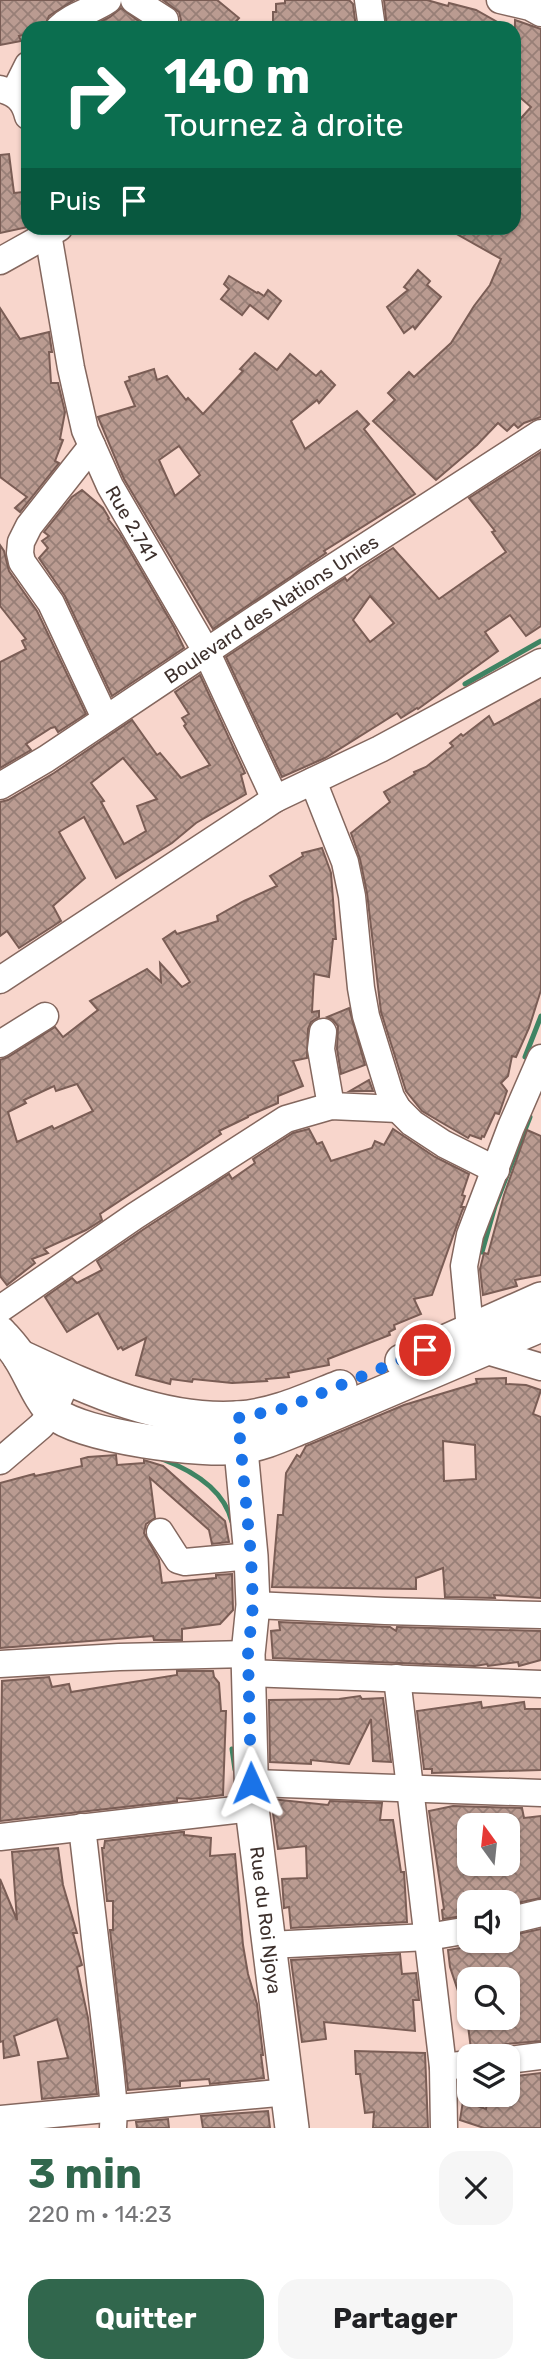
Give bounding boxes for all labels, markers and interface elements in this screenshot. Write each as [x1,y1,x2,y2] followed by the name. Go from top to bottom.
[164,47,310,105] text: 140 m
[49,49,140,140] icon: right
[164,106,404,144] text: Tournez à droite
[115,182,153,220] icon: arrive
[49,186,101,217] text: Puis
[101,481,163,565] street label: Rue 2.741
[160,530,383,688] street label: Boulevard des Nations Unies
[395,1320,455,1380] pin
[406,1331,444,1369] icon: arrive
[214,1746,288,1820] position arrow
[457,1813,520,1876] north arrow
[457,1813,520,2107] map controls
[245,1845,287,1995] street label: Rue du Roi Njoya
[457,1890,520,1953] button: sound
[457,1967,520,2030] button: search
[457,2044,520,2107] button: layers
[28,2149,142,2199] text: 3 min
[439,2151,513,2225] button: close
[28,2200,172,2228] text: 220 m · 14:23
[28,2279,264,2359] button: Quitter
[278,2279,513,2359] button: Partager

